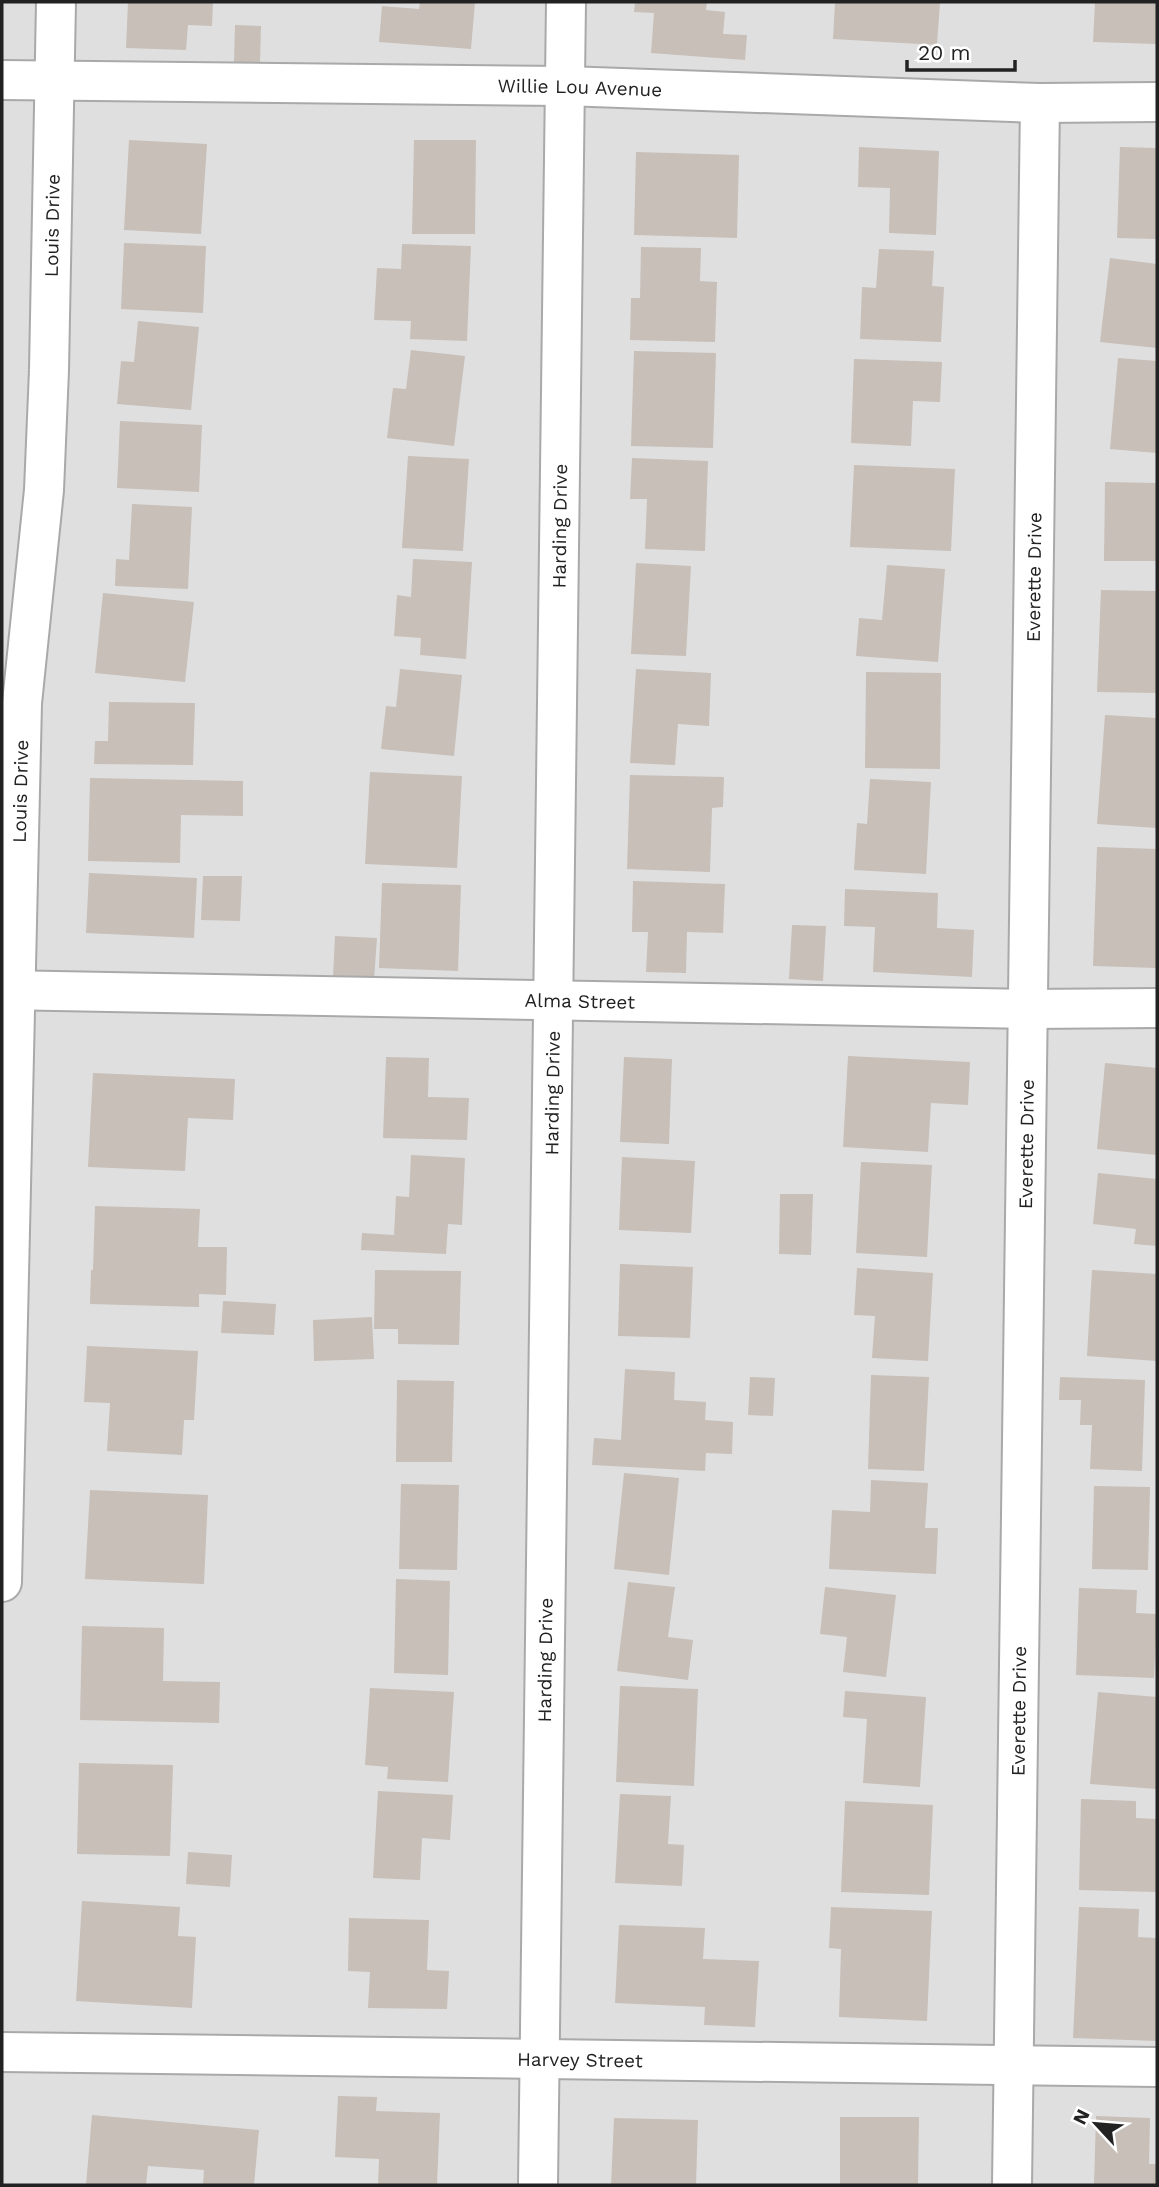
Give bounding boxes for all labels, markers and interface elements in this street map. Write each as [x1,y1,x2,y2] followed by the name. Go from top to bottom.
[907,28,1016,72] scale bar
[918,40,970,65] text: 20 m
[497,74,663,101] street label: Willie Lou Avenue
[39,174,64,277] street label: Louis Drive
[547,464,572,589] street label: Harding Drive
[1021,512,1046,642] street label: Everette Drive
[7,739,33,843] street label: Louis Drive
[524,988,635,1013] street label: Alma Street
[540,1031,564,1156] street label: Harding Drive
[1014,1079,1038,1209] street label: Everette Drive
[532,1598,557,1723] street label: Harding Drive
[1006,1646,1031,1776] street label: Everette Drive
[517,2047,643,2072] street label: Harvey Street
[1061,2089,1131,2159] north arrow
[1068,2105,1095,2128] text: N

